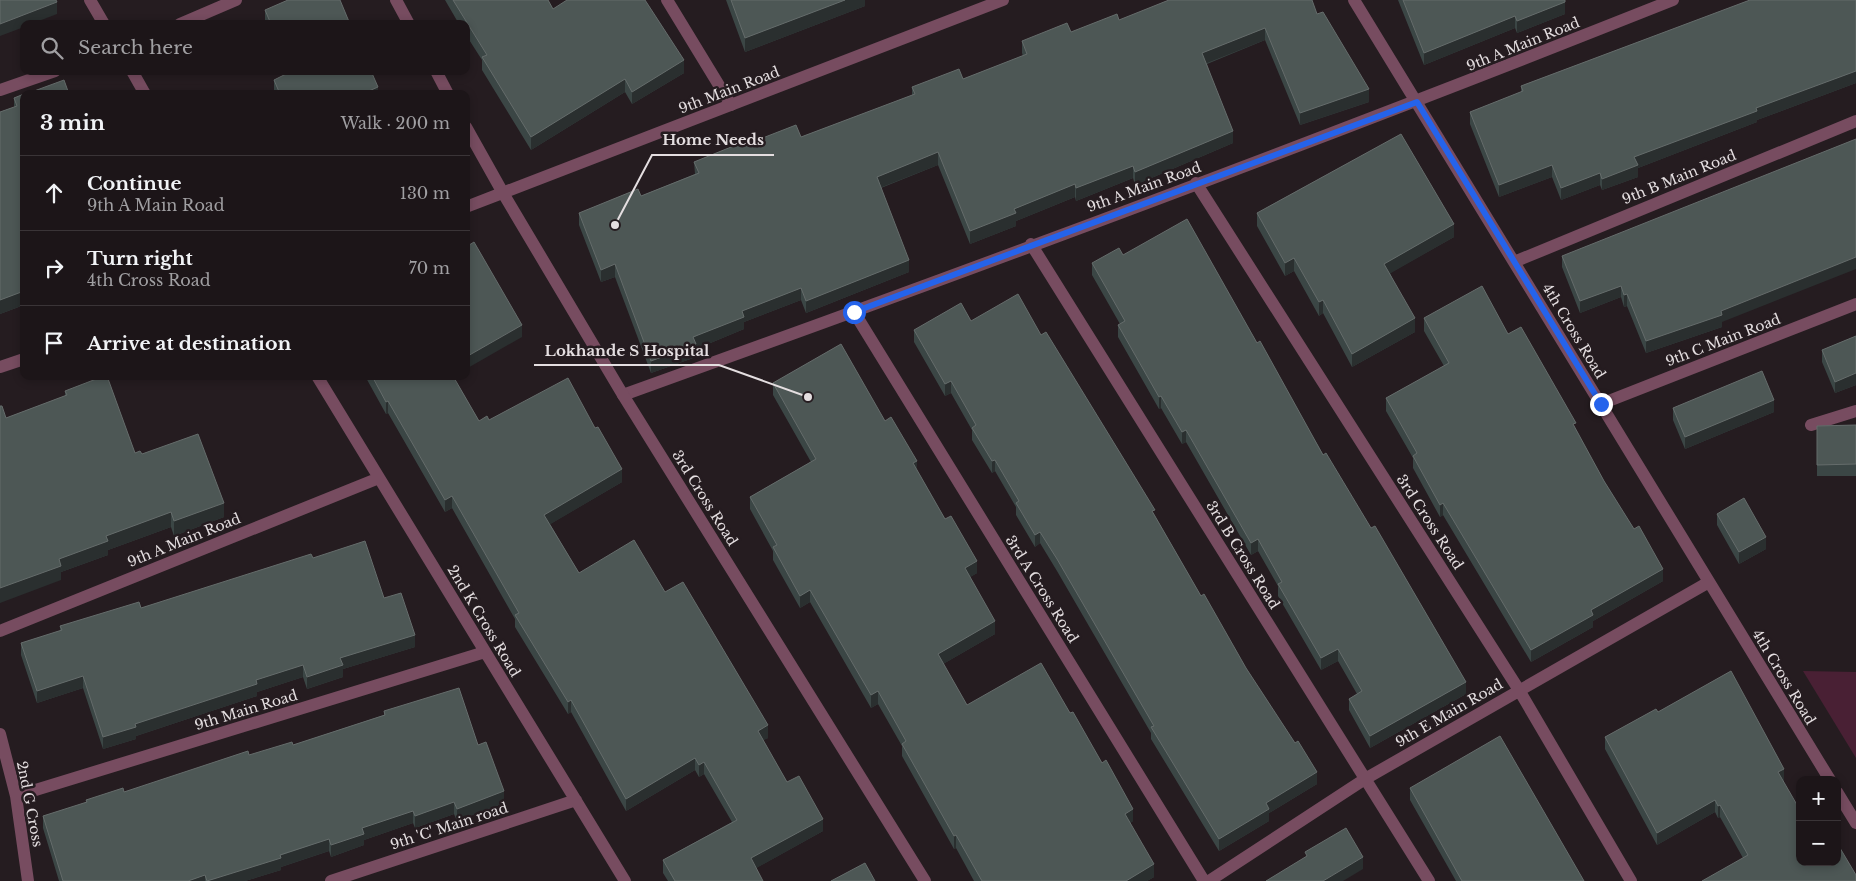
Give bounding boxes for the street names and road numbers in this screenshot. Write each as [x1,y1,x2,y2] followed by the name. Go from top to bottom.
[1464,13,1583,75] street label: 9th A Main Road
[676,62,783,118] street label: 9th Main Road
[1619,146,1739,208] street label: 9th B Main Road
[1084,158,1204,216] street label: 9th A Main Road
[1538,280,1610,382] street label: 4th Cross Road
[1663,310,1784,370] street label: 9th C Main Road
[668,447,742,550] street label: 3rd Cross Road
[1393,471,1468,573] street label: 3rd Cross Road
[1202,498,1284,613] street label: 3rd B Cross Road
[125,509,244,571] street label: 9th A Main Road
[1002,532,1083,646] street label: 3rd A Cross Road
[444,562,525,681] street label: 2nd K Cross Road
[1748,626,1820,728] street label: 4th Cross Road
[1392,675,1506,751] street label: 9th E Main Road
[192,686,300,734] street label: 9th Main Road
[13,759,47,849] street label: 2nd G Cross
[388,798,511,854] street label: 9th 'C' Main road

